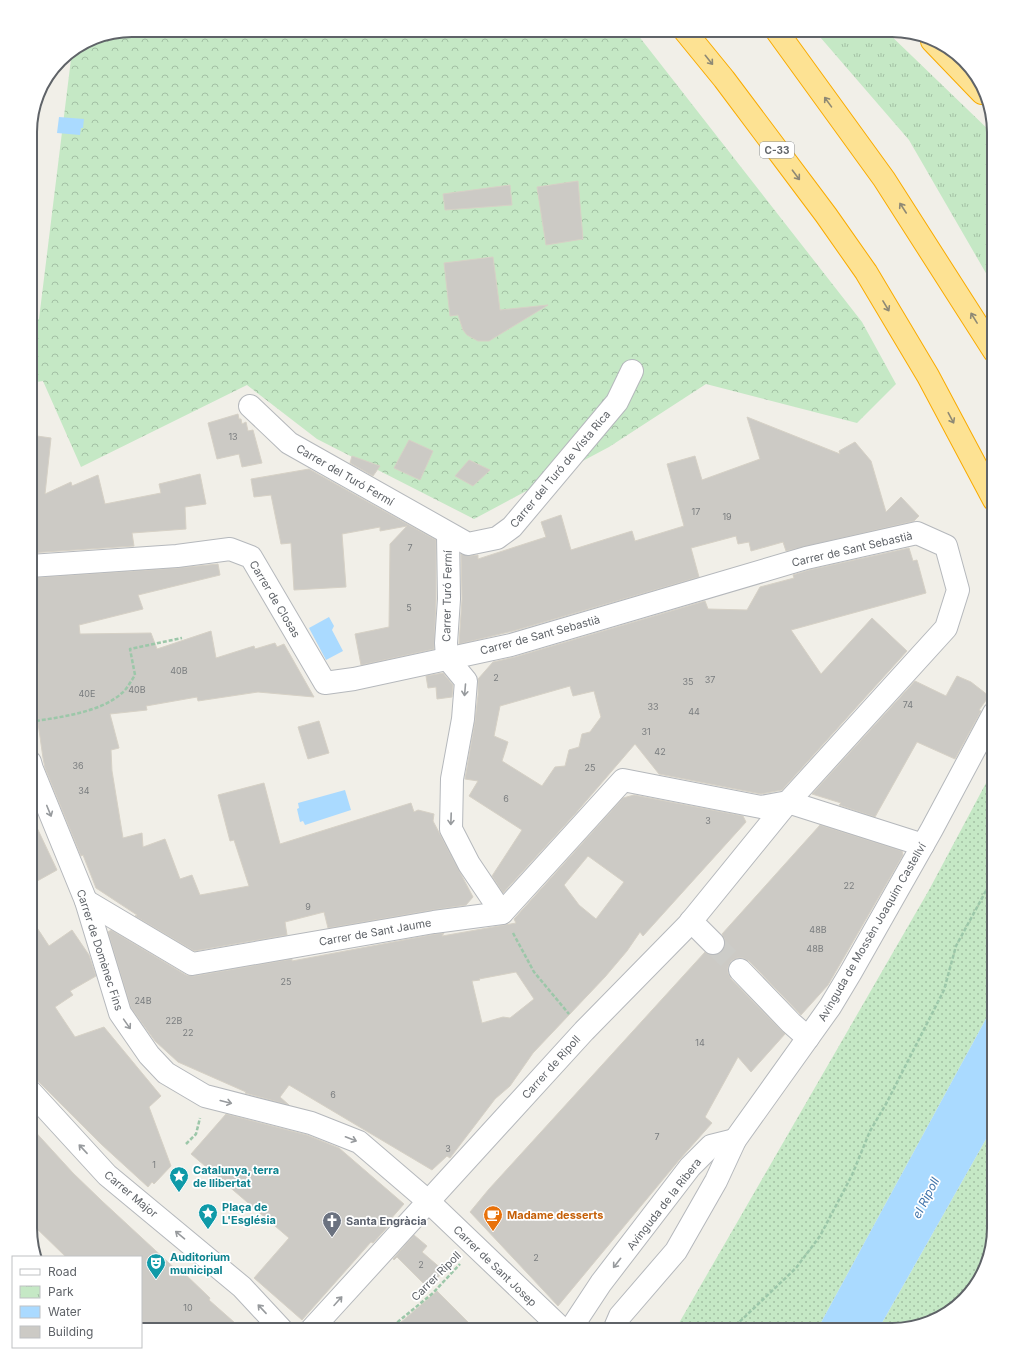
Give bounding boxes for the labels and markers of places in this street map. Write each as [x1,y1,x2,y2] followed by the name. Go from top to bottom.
[193,1163,279,1190] place label: Catalunya, terra de llibertat
[168,1165,190,1193] place icon: Catalunya, terra de llibertat
[222,1200,276,1227] place label: Plaça de L'Església
[197,1202,219,1230] place icon: Plaça de L'Església
[482,1204,504,1232] cafe icon: Madame desserts
[507,1208,603,1222] place label: Madame desserts
[321,1210,343,1238] church icon: Santa Engràcia
[346,1214,427,1228] place label: Santa Engràcia
[170,1250,230,1277] place label: Auditorium municipal
[145,1252,167,1280] theatre icon: Auditorium municipal

